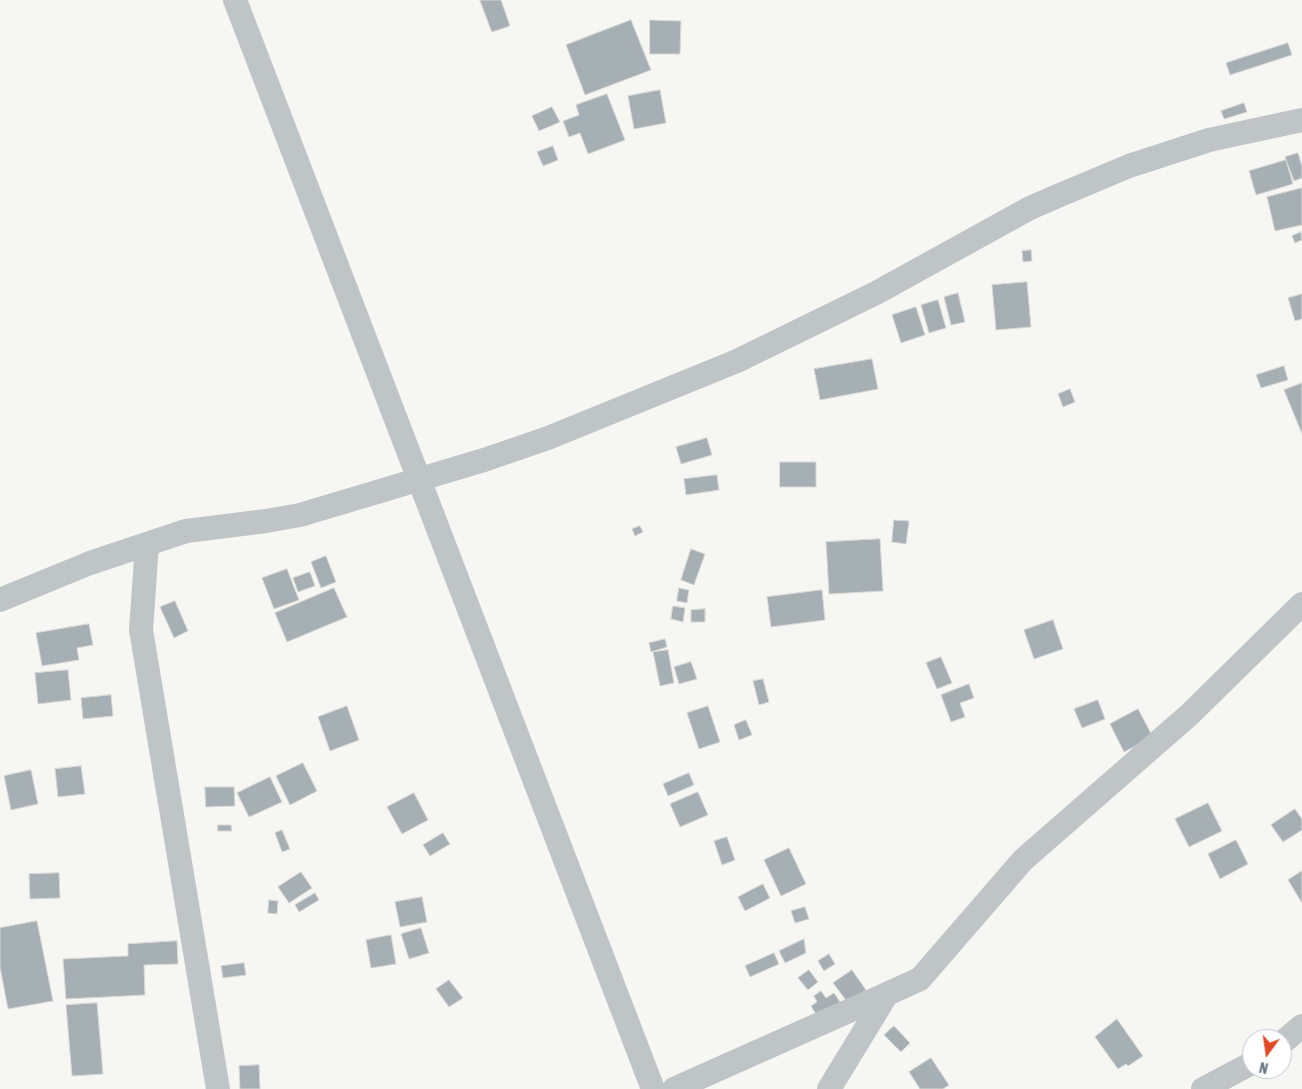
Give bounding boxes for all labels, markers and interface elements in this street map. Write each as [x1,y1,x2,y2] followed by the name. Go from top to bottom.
[1242,1029,1292,1079] north arrow
[1258,1059,1270,1076] text: N

